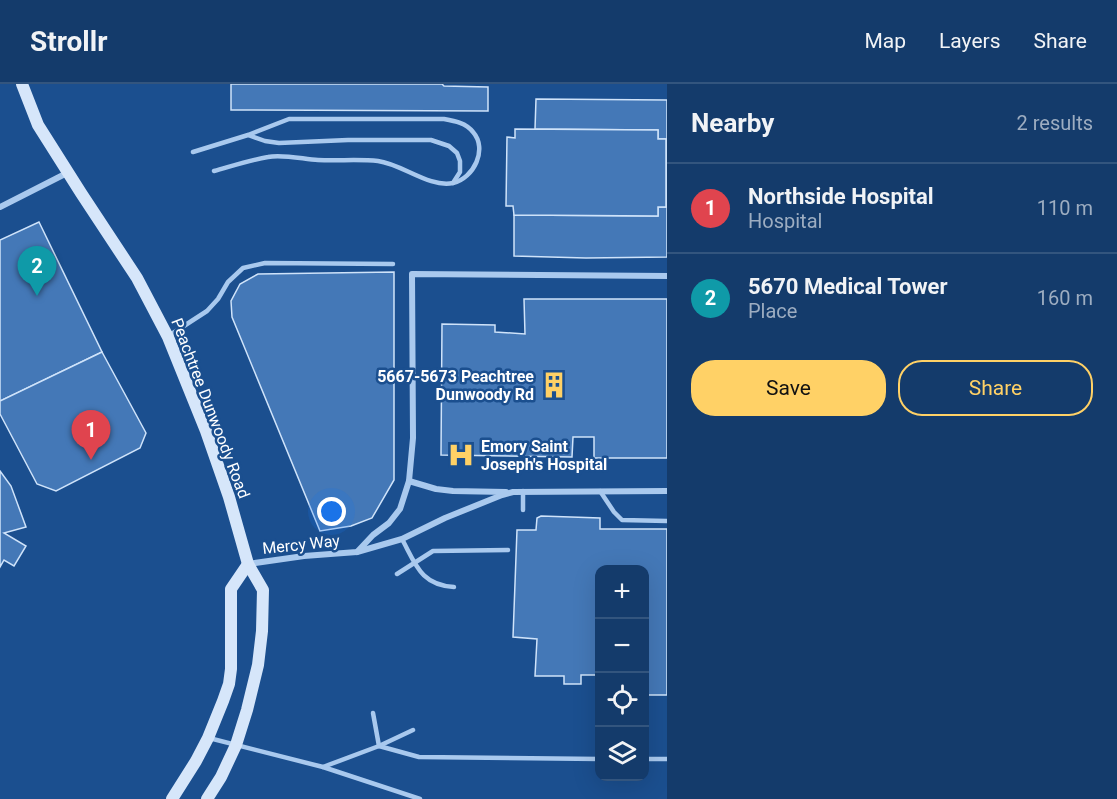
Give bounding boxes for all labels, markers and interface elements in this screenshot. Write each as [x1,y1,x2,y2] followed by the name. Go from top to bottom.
[30,25,107,58] text: Strollr
[864,29,906,53] text: Map
[939,29,1000,53] text: Layers
[1033,29,1087,53] text: Share
[691,108,774,138] text: Nearby
[1017,111,1093,135] text: 2 results
[748,184,934,209] text: Northside Hospital
[705,196,716,220] text: 1
[1037,196,1093,220] text: 110 m
[748,209,822,233] text: Hospital
[18,246,57,296] pin: 2
[748,274,948,299] text: 5670 Medical Tower
[705,286,716,310] text: 2
[1037,286,1093,310] text: 160 m
[748,299,797,323] text: Place
[167,315,254,501] street label: Peachtree Dunwoody Road
[691,360,886,416] button: Save
[898,360,1093,416] button: Share
[377,367,534,404] place label: 5667-5673 Peachtree Dunwoody Rd
[539,370,569,400] building icon: 5667-5673 Peachtree Dunwoody Rd
[72,410,110,460] pin: 1
[481,437,607,474] place label: Emory Saint Joseph's Hospital
[446,440,476,470] hospital icon: Emory Saint Joseph's Hospital
[317,497,346,526] your location
[261,531,341,558] street label: Mercy Way
[595,565,649,781] map controls
[595,565,649,619] button: +
[595,619,649,673] button: −
[595,673,649,727] button: locate
[595,727,649,781] button: layers

